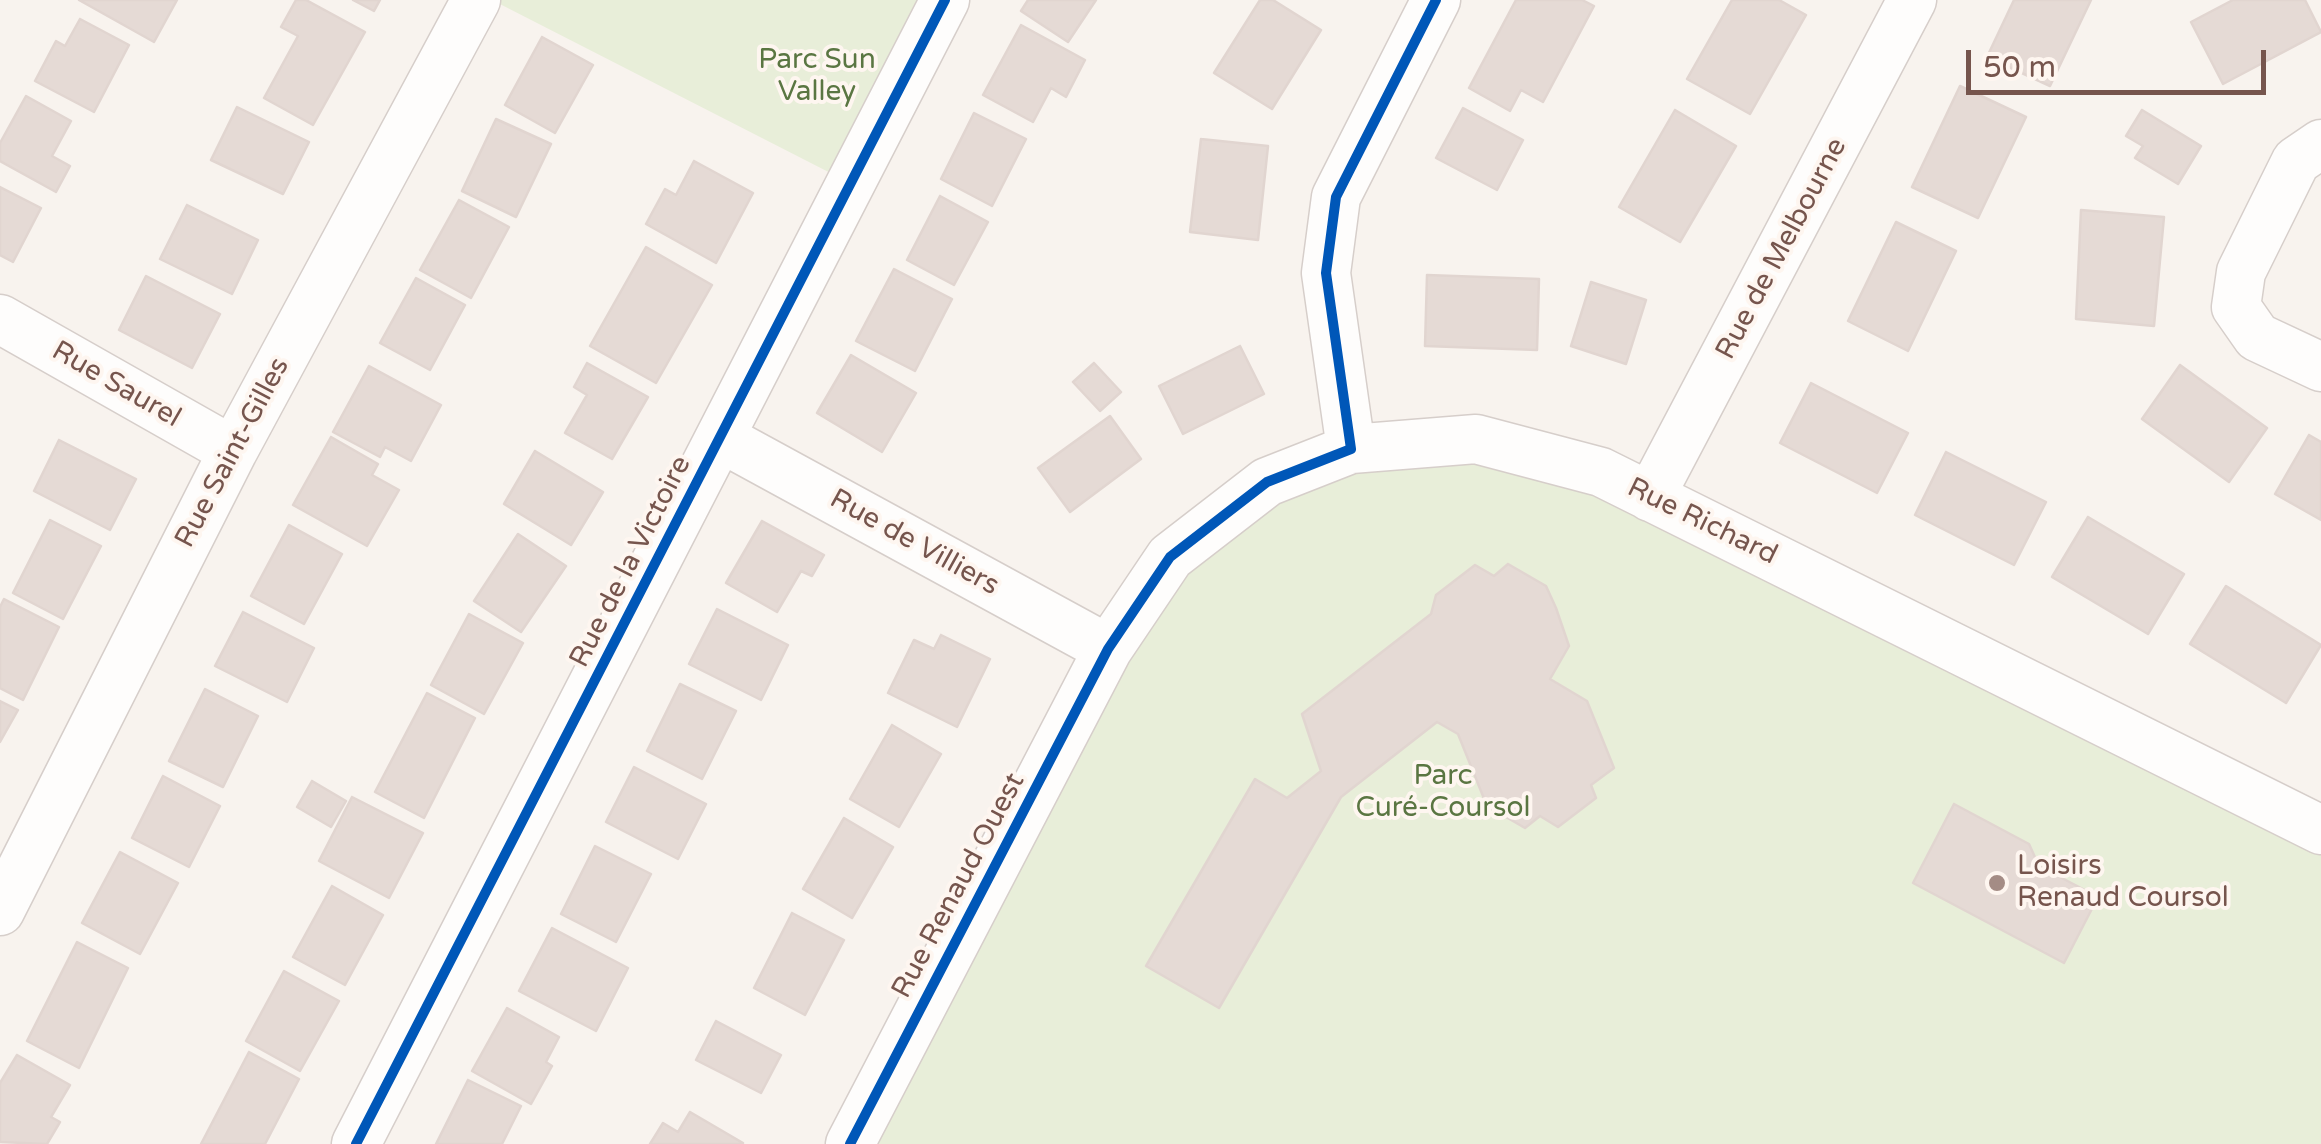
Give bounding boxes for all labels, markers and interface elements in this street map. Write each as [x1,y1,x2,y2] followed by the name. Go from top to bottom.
[1971,30,2271,92] scale bar
[758,44,876,110] park label: Parc Sun Valley
[1983,49,2056,86] text: 50 m
[1709,133,1855,365] street label: Rue de Melbourne
[46,335,186,435] street label: Rue Saurel
[169,352,297,554] street label: Rue Saint-Gilles
[563,451,699,673] street label: Rue de la Victoire
[1622,471,1782,573] street label: Rue Richard
[824,483,1004,603] street label: Rue de Villiers
[1355,760,1531,826] park label: Parc Curé-Coursol
[885,768,1033,1004] street label: Rue Renaud Ouest
[2017,850,2229,916] place label: Loisirs Renaud Coursol
[1986,872,2008,894] marker: Loisirs Renaud Coursol

